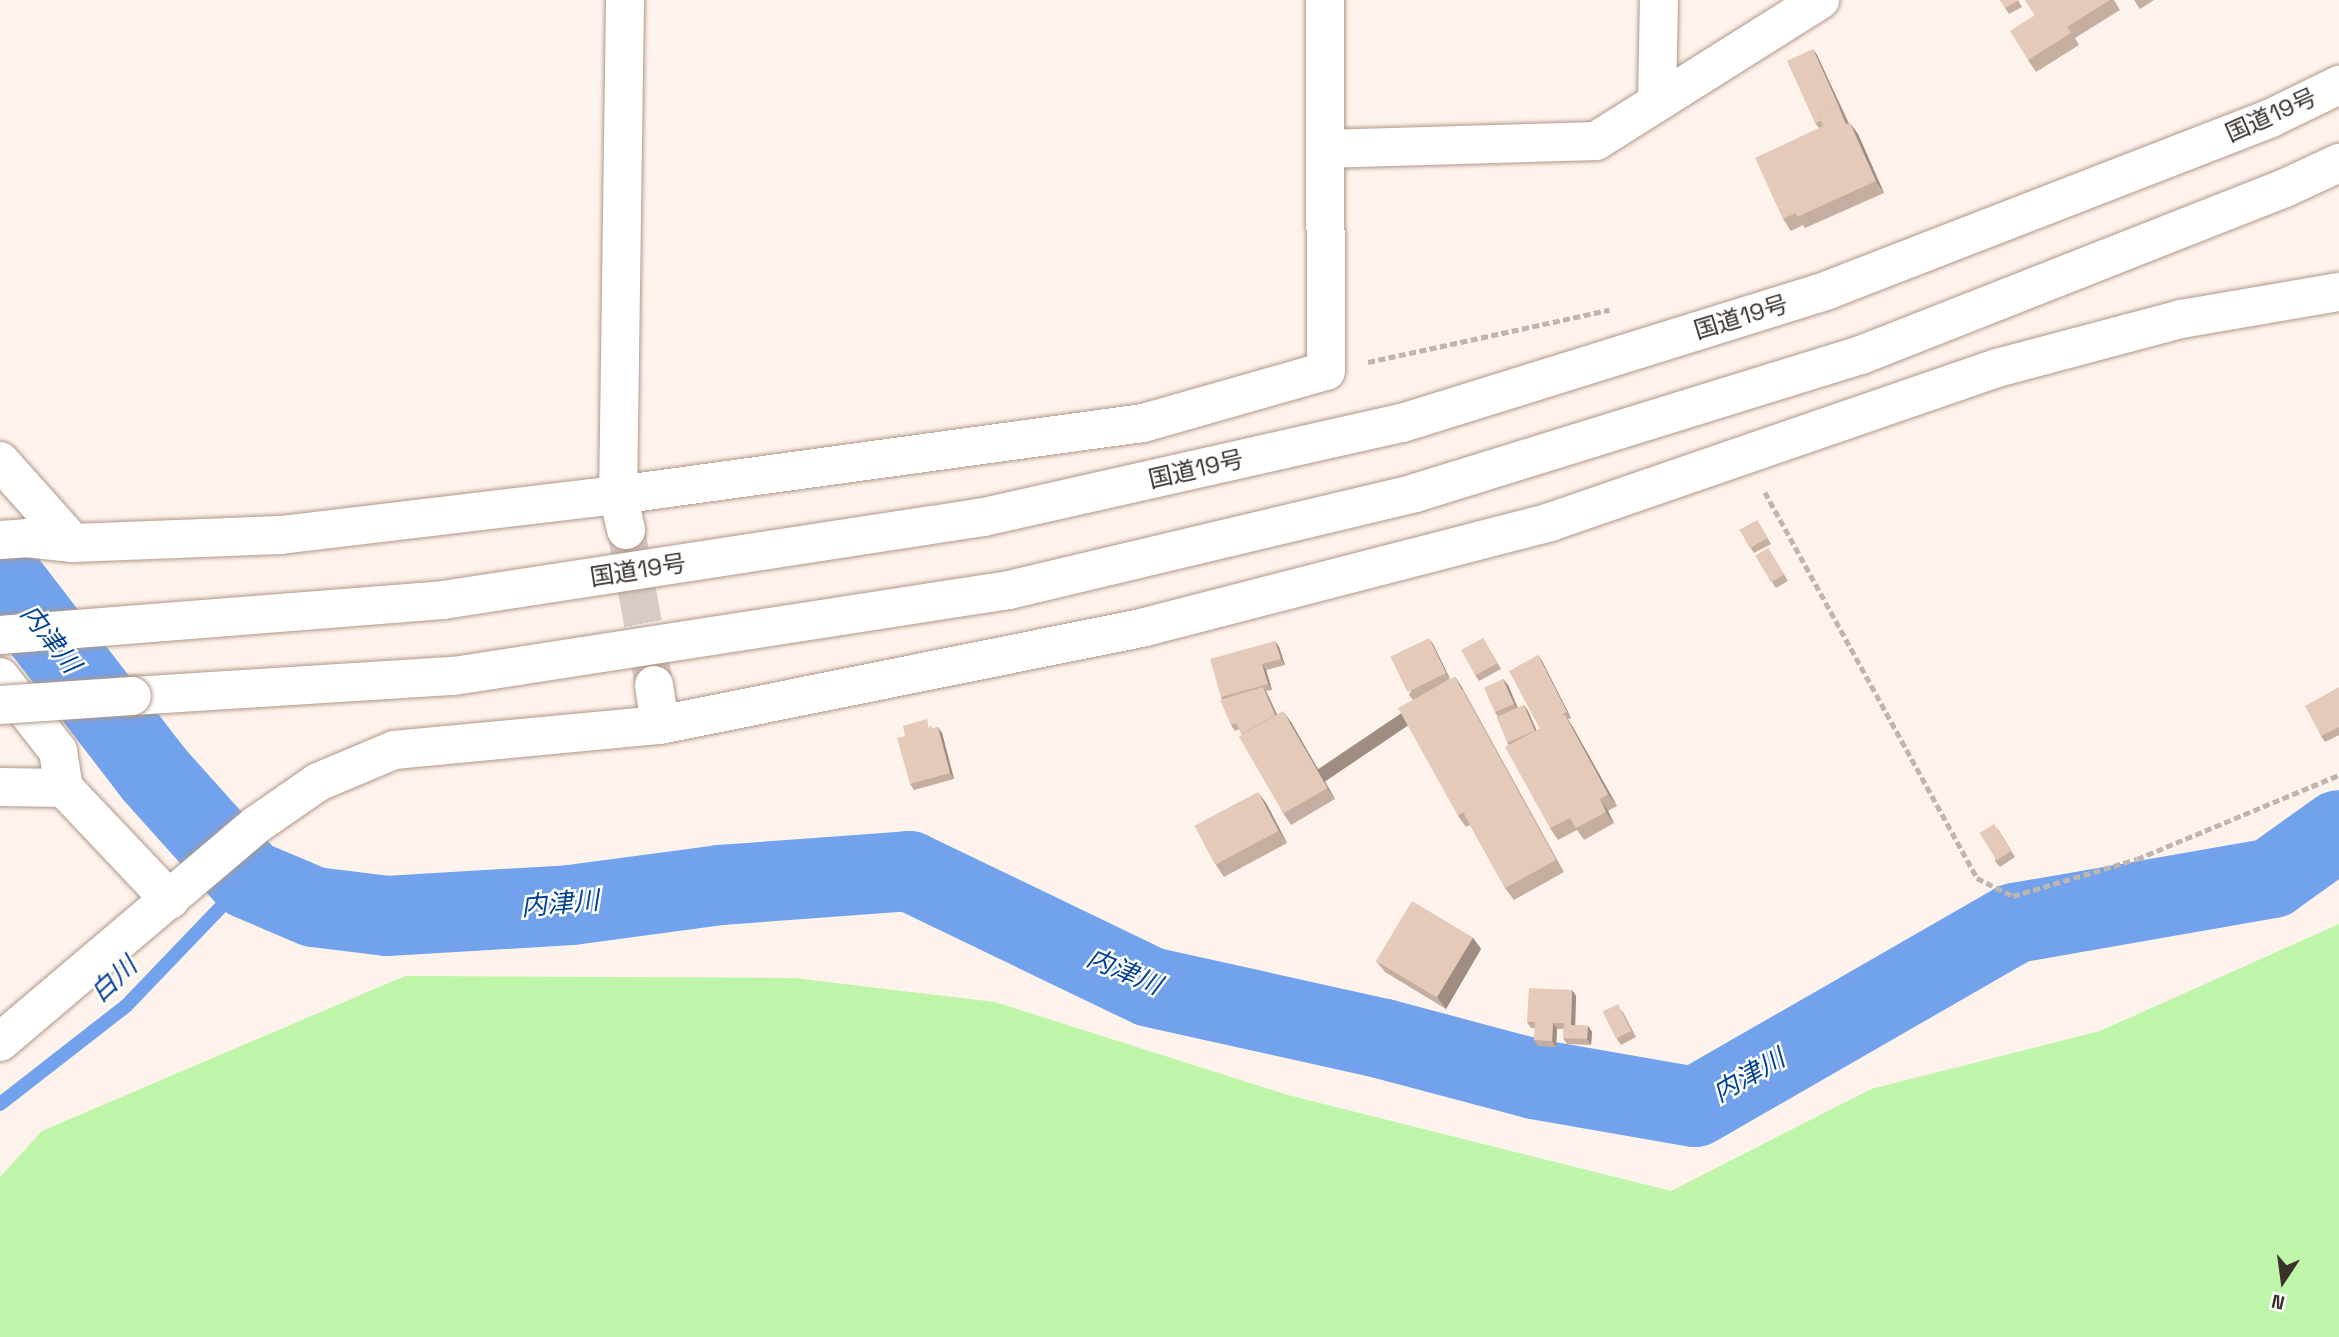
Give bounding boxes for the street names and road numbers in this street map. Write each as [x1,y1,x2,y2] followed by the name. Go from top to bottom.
[2221,82,2321,148] street label: 国道19号
[1691,289,1791,345] street label: 国道19号
[1146,444,1246,494] street label: 国道19号
[588,548,688,592] street label: 国道19号

